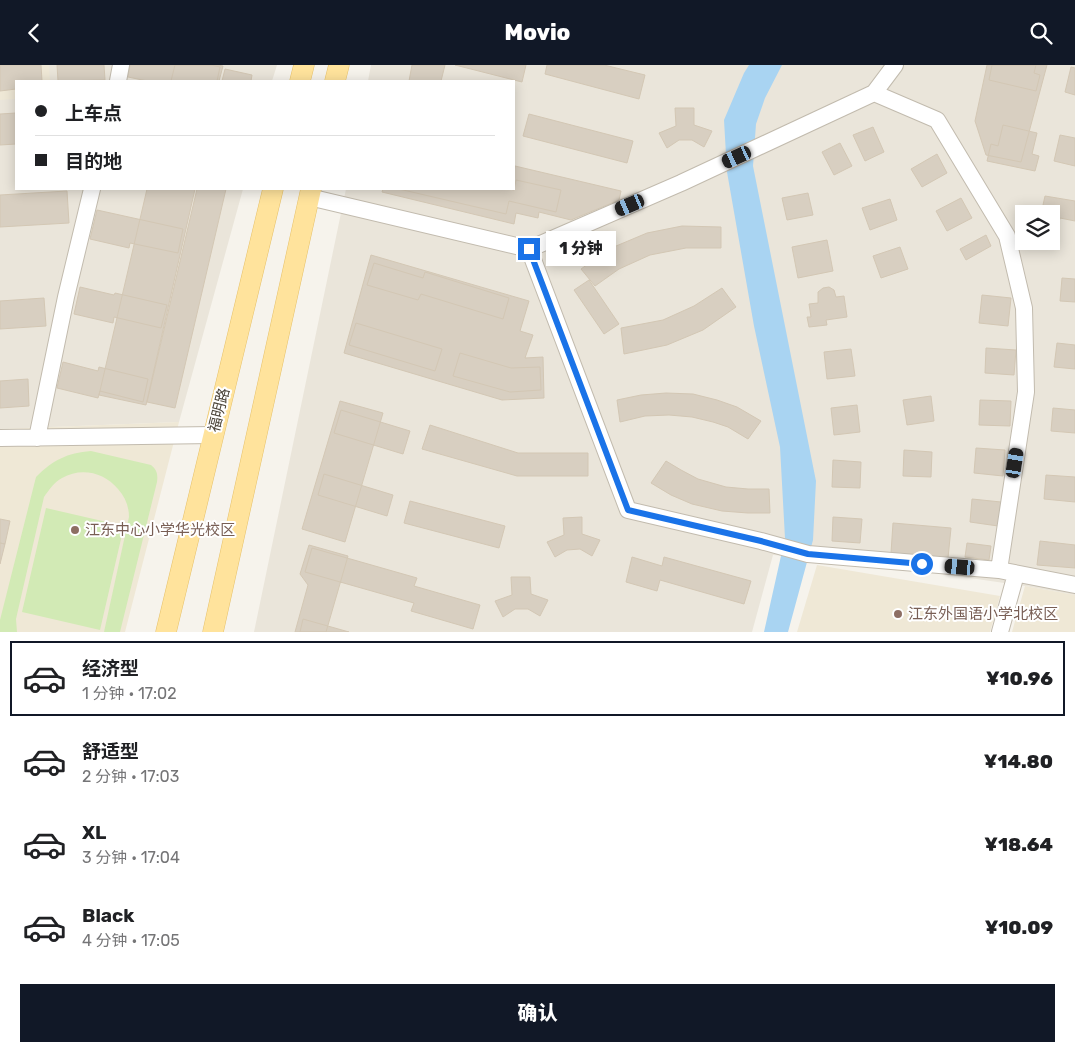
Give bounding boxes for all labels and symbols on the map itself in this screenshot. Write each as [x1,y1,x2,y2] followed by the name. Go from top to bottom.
[720,144,753,170] car
[613,192,646,218] car
[546,231,616,267] callout: 1 分钟
[518,238,540,260] route end
[205,386,233,434] street label: 福明路
[1005,447,1024,479] car
[85,521,235,539] place label: 江东中心小学华光校区
[69,524,81,536] marker: 江东中心小学华光校区
[911,553,933,575] route start
[944,558,975,576] car
[908,605,1058,623] place label: 江东外国语小学北校区
[892,608,904,620] marker: 江东外国语小学北校区

